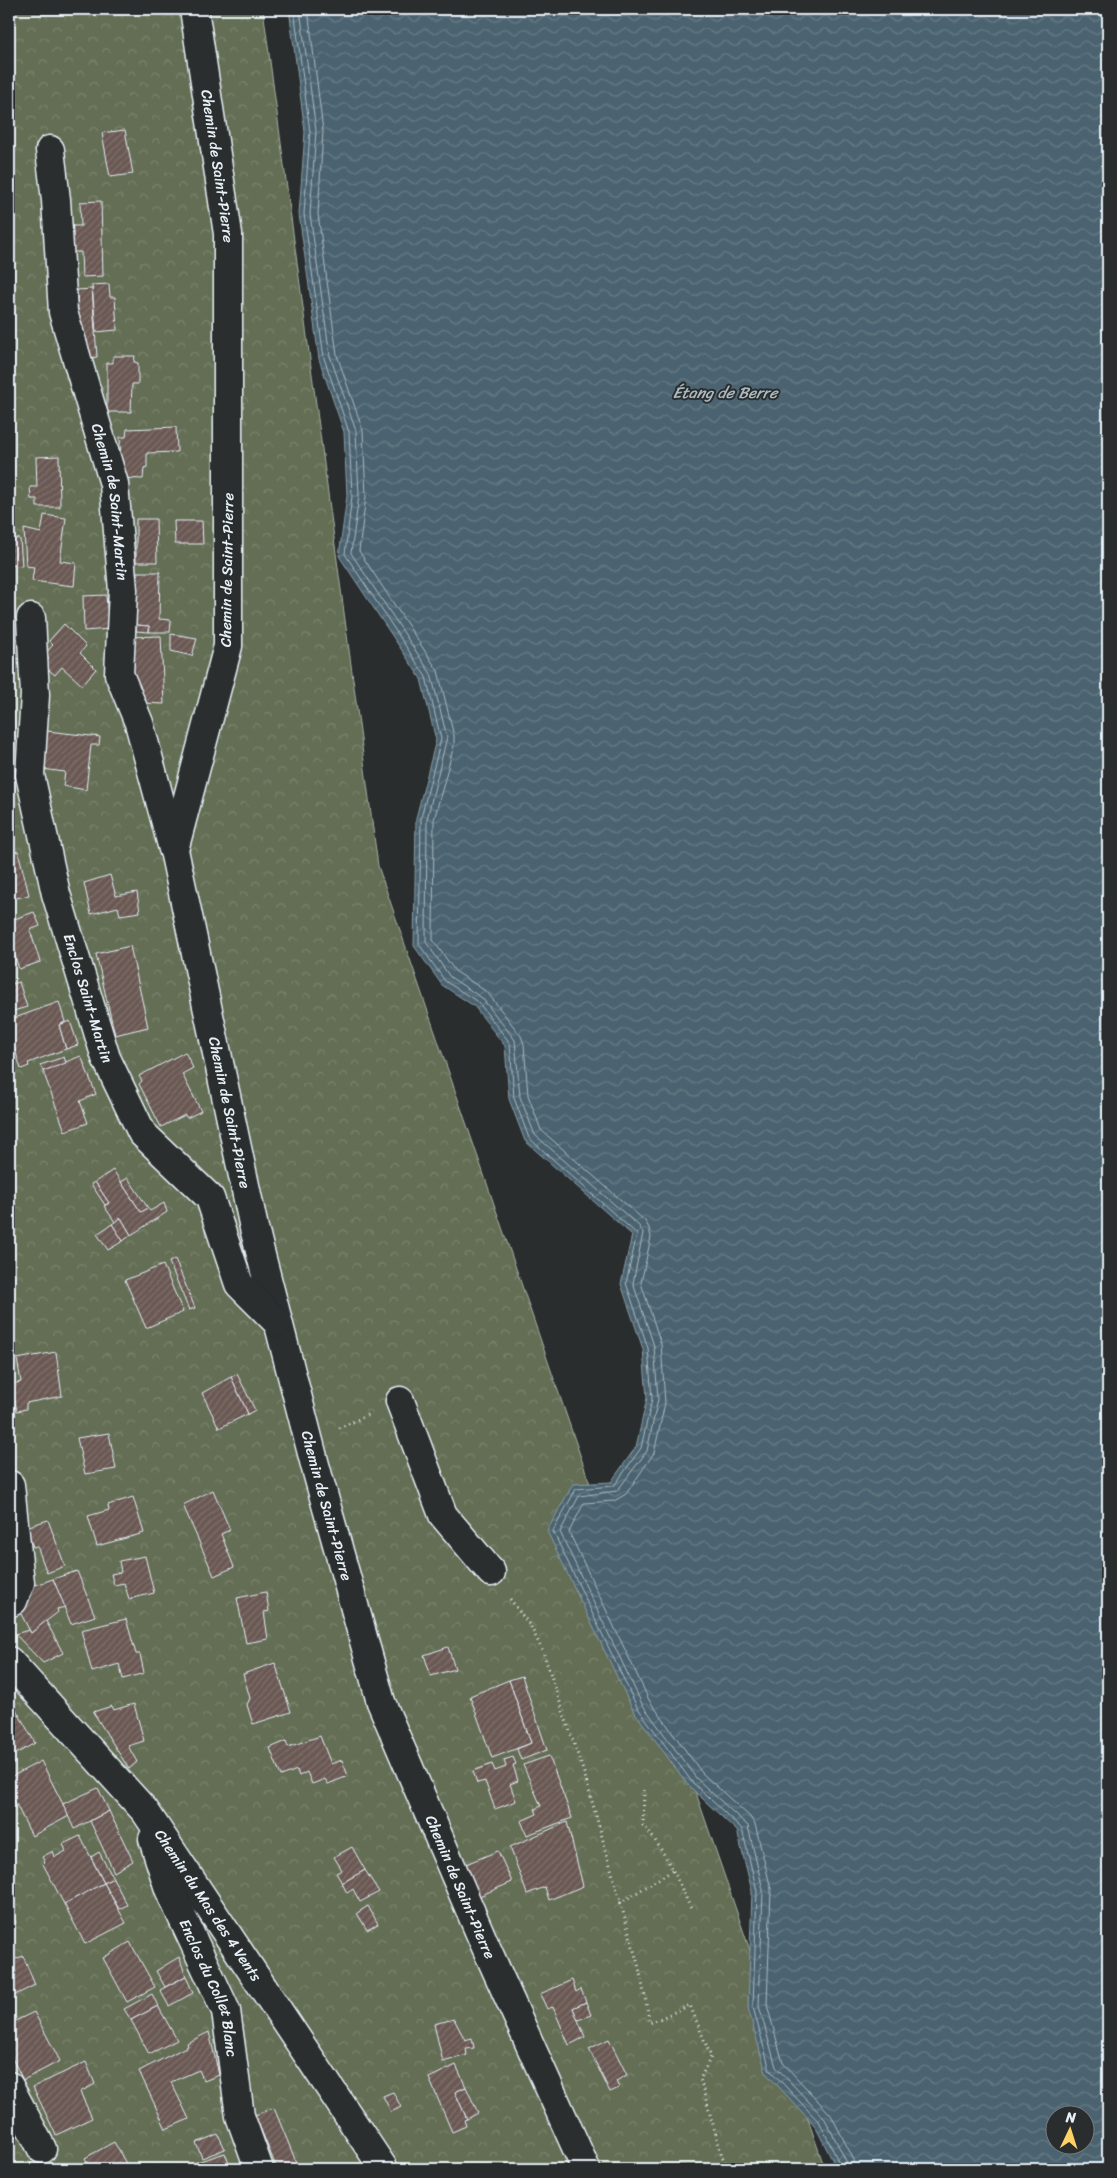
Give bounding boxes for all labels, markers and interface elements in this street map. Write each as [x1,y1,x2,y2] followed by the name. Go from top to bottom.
[193,88,241,243] street label: Chemin de Saint-Pierre
[673,378,779,407] water label: Étang de Berre
[84,420,135,581] street label: Chemin de Saint-Martin
[213,492,241,647] street label: Chemin de Saint-Pierre
[56,930,120,1068] street label: Enclos Saint-Martin
[201,1034,258,1191] street label: Chemin de Saint-Pierre
[294,1428,360,1584] street label: Chemin de Saint-Pierre
[418,1811,503,1964] street label: Chemin de Saint-Pierre
[148,1824,269,1987] street label: Chemin du Mas des 4 Vents
[172,1914,245,2059] street label: Enclos du Collet Blanc
[1064,2105,1077,2130] text: N
[1044,2106,1094,2156] north arrow

